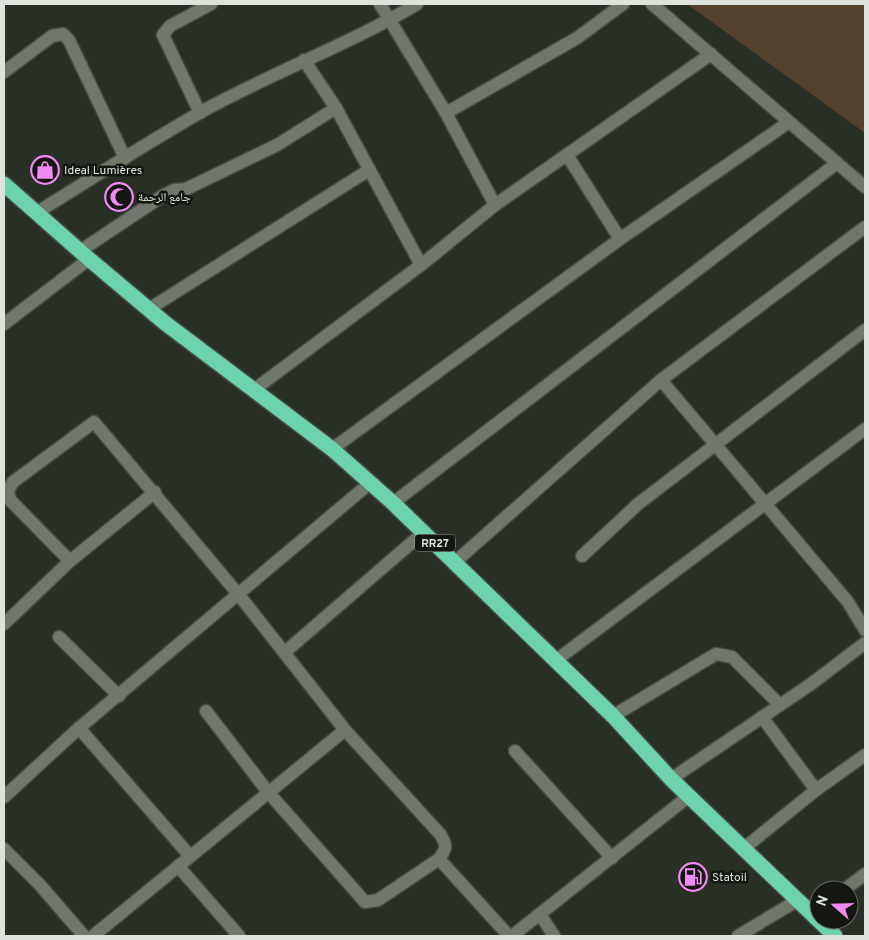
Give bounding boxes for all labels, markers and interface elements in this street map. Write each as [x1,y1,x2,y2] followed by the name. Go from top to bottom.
[30,155,60,185] shop icon: Ideal Lumières
[64,163,142,179] place label: Ideal Lumières
[104,182,134,212] mosque icon: جامع الرحمة
[138,190,191,206] place label: جامع الرحمة
[415,534,455,552] road number: RR27
[678,862,708,892] fuel station icon: Statoil
[712,870,747,886] place label: Statoil
[809,880,859,930] north arrow
[813,893,833,909] text: N

